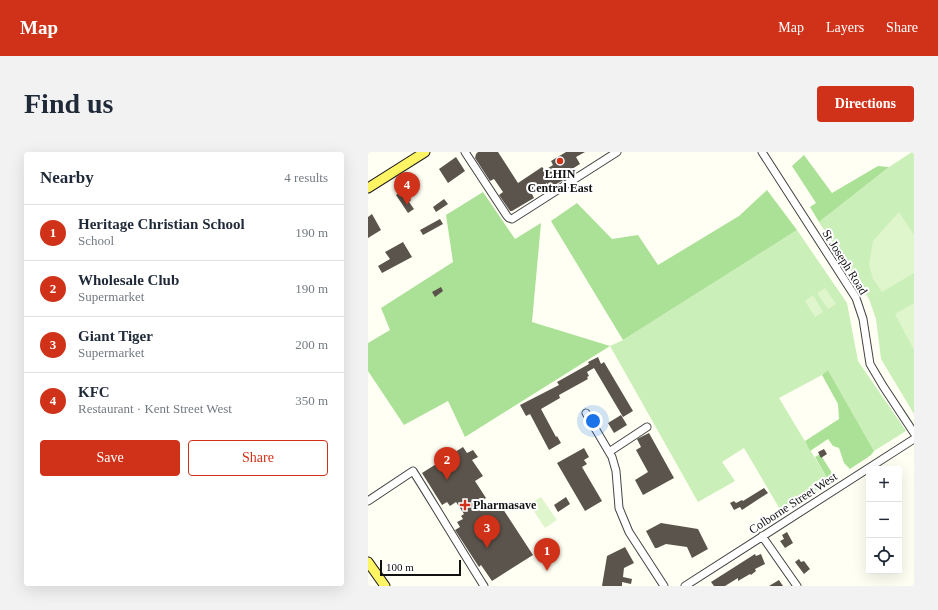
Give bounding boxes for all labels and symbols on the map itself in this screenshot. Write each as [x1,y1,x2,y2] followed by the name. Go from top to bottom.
[555,156,565,166] marker: LHIN Central East
[528,167,593,195] place label: LHIN Central East
[394,172,420,205] pin: 4
[819,227,871,297] street label: St Joseph Road
[583,411,603,431] your location
[434,447,460,480] pin: 2
[746,469,840,537] street label: Colborne Street West
[473,498,537,512] place label: Pharmasave
[460,500,470,510] marker: Pharmasave
[474,515,500,548] pin: 3
[534,538,560,571] pin: 1
[380,558,461,577] scale bar

